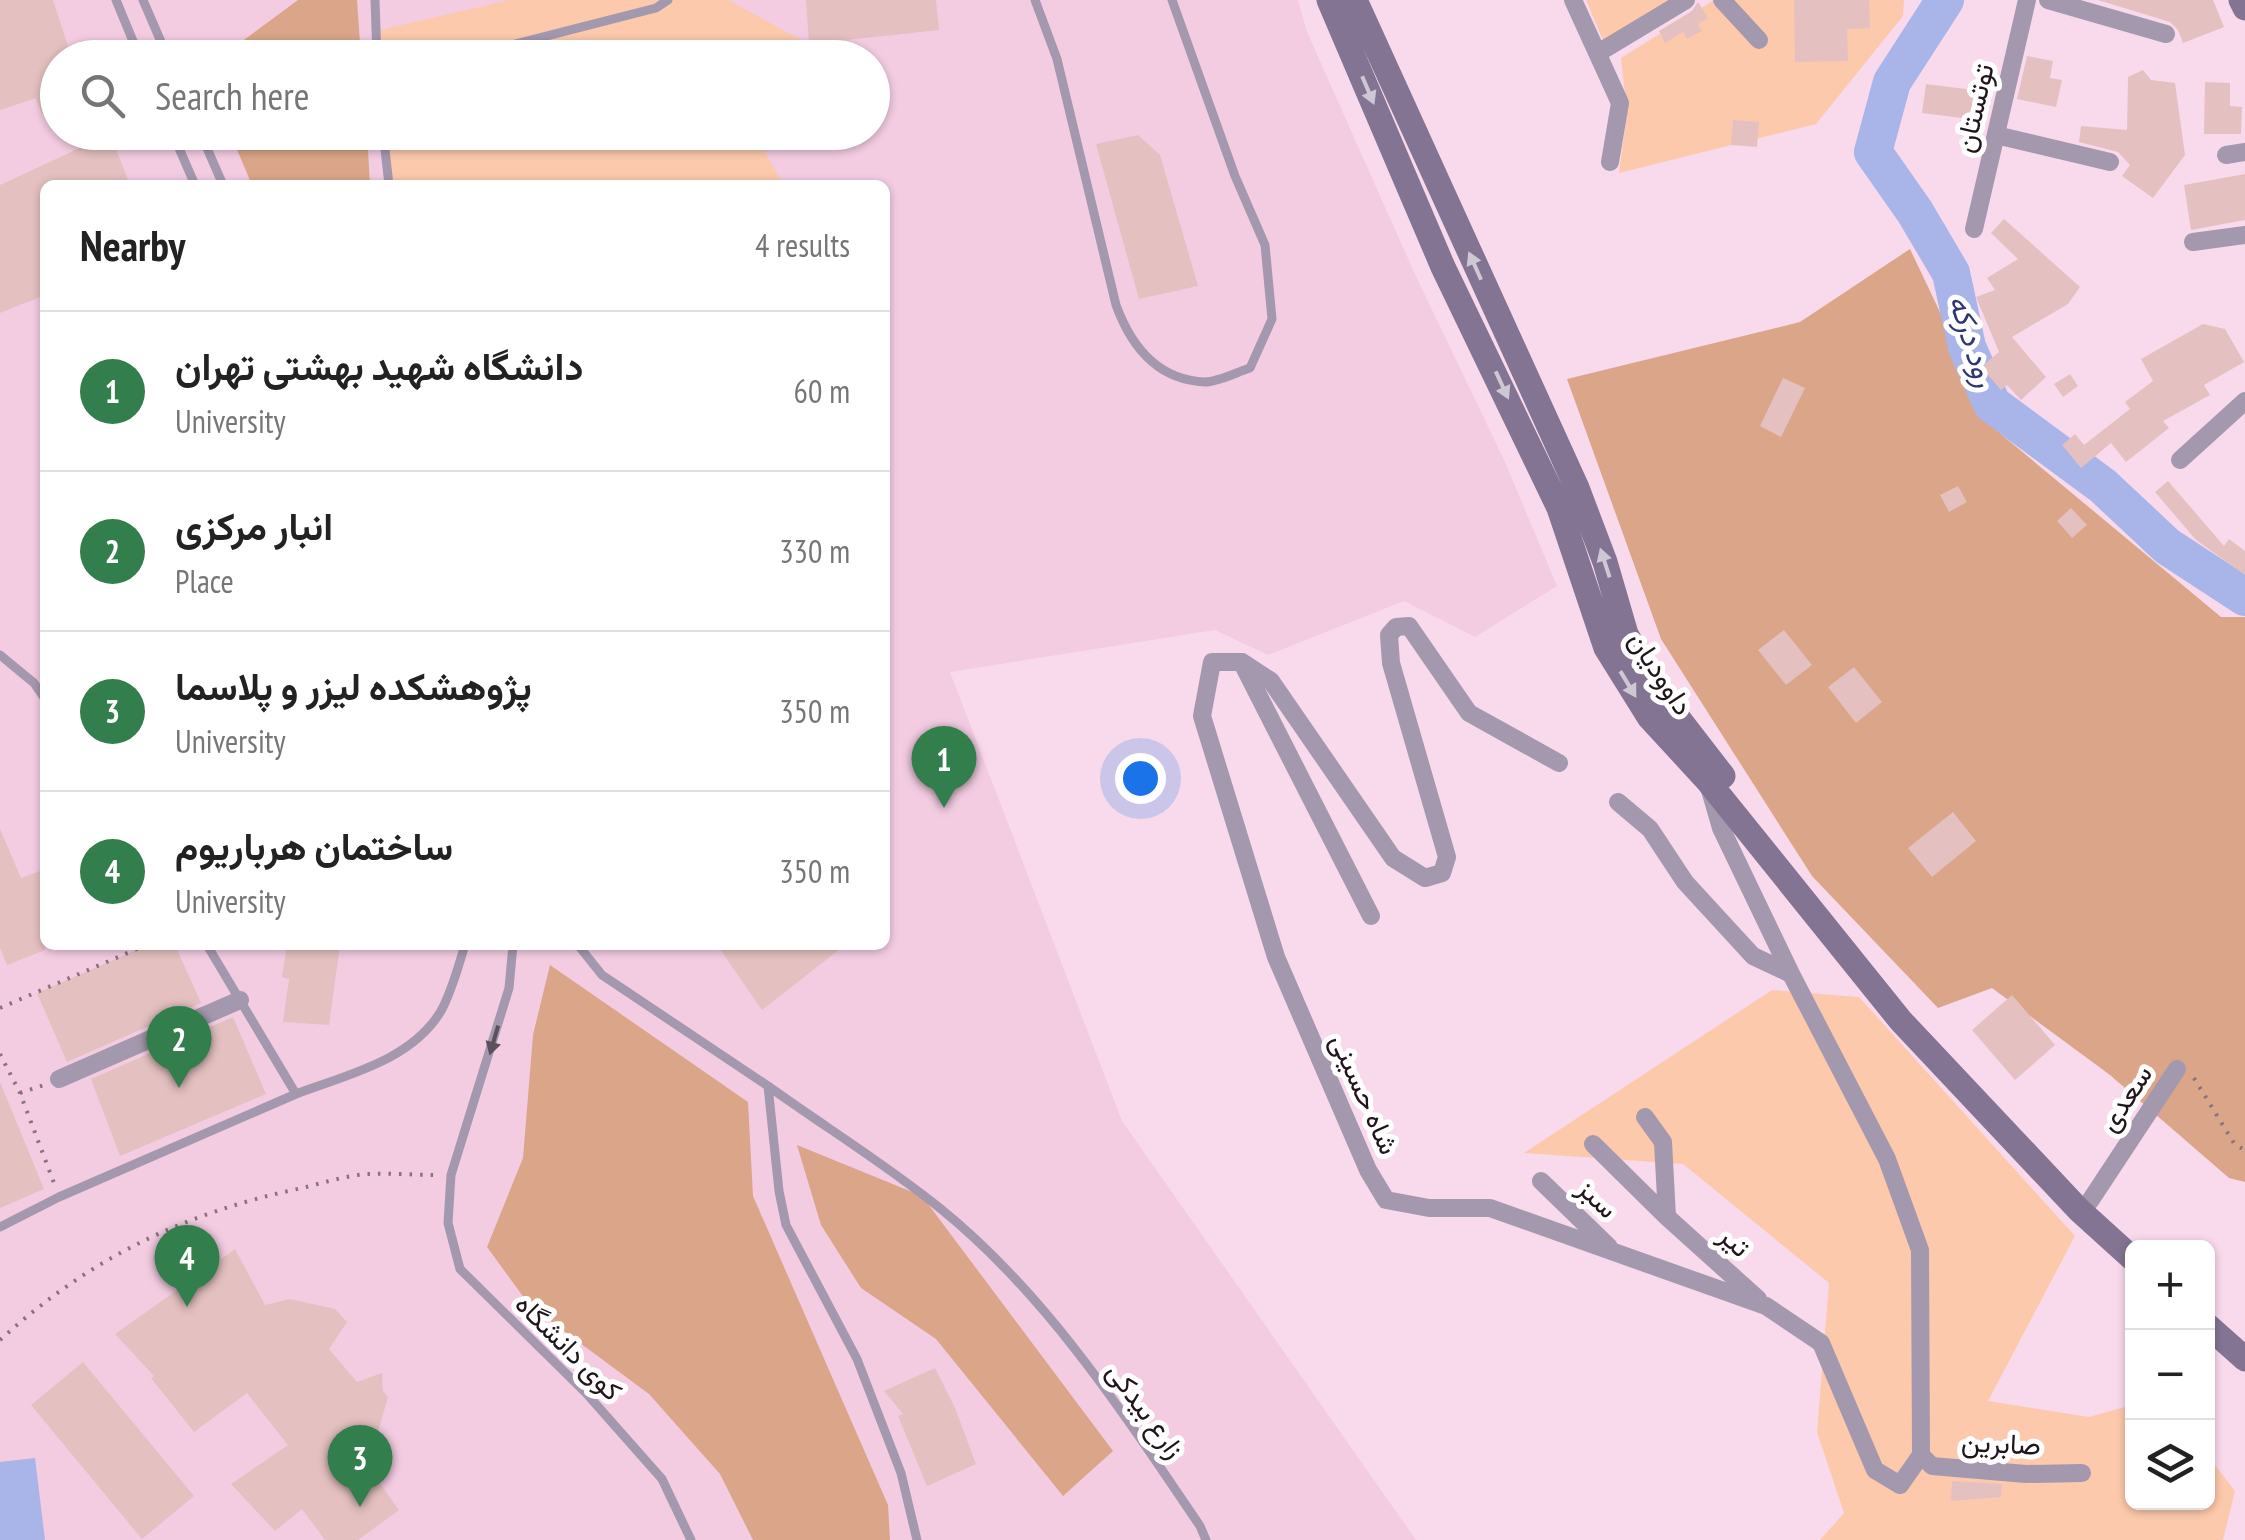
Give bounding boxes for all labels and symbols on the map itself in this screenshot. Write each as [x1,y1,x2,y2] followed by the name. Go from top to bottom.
[1945,60,2002,156] street label: توتستان
[1360,75,1376,105] one-way arrow
[1467,251,1483,281] one-way arrow
[1941,290,2006,391] water label: رود درکه
[1494,371,1511,400] one-way arrow
[1597,548,1612,578] one-way arrow
[1621,624,1702,722] street label: داوودیان
[1619,670,1636,698] one-way arrow
[912,726,976,808] pin: 1
[1115,753,1166,804] your location
[146,1006,212,1088] pin: 2
[486,1025,502,1056] one-way arrow
[1322,1028,1408,1160] street label: شاه حسینی
[2089,1057,2160,1138] street label: سعدی
[1569,1169,1627,1226] street label: سبز
[1711,1216,1759,1265] street label: تیر
[154,1224,220,1307] pin: 4
[508,1285,631,1408] street label: کوی دانشگاه
[1098,1354,1194,1466] street label: زارع بیدکی
[1960,1422,2042,1463] street label: صابرین
[328,1424,392,1507] pin: 3

